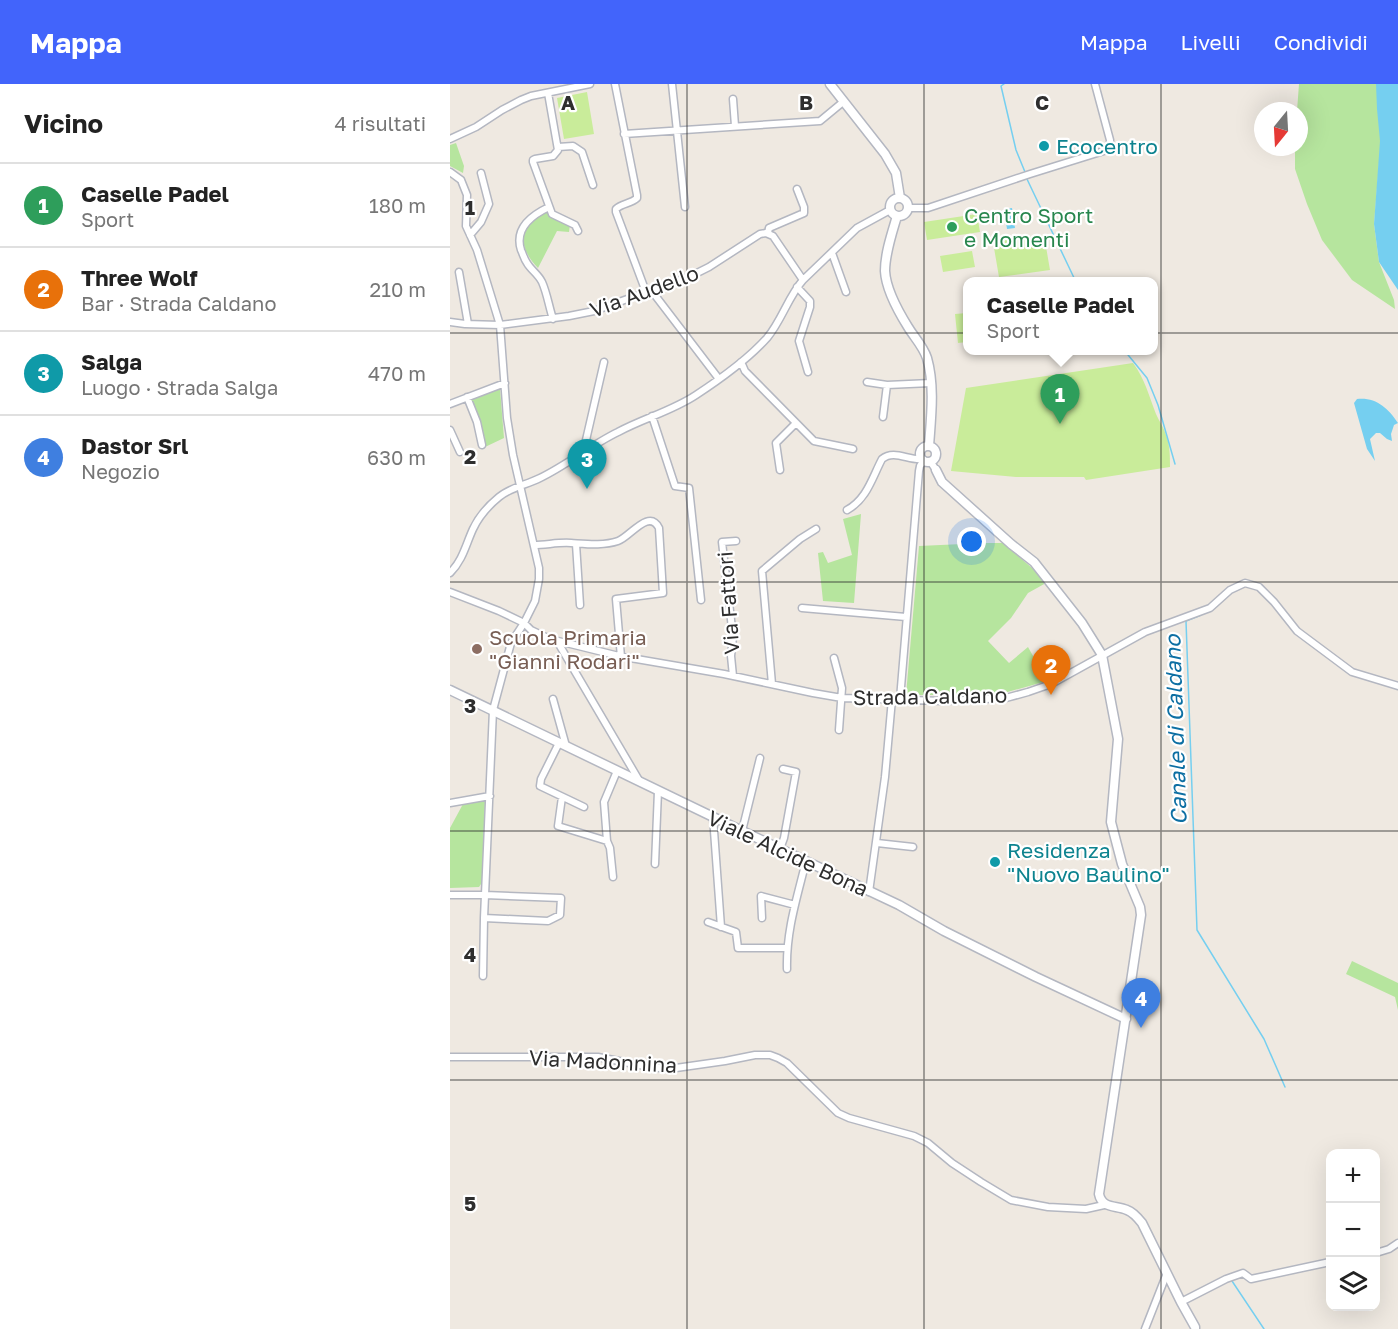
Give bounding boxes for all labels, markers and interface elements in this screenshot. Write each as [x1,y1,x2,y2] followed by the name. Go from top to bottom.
[30,26,122,59] text: Mappa
[1080,29,1148,55] text: Mappa
[1181,29,1241,55] text: Livelli
[1274,29,1368,55] text: Condividi
[561,90,575,114] text: A
[799,90,813,114] text: B
[1035,90,1049,114] text: C
[1254,102,1308,156] north arrow
[24,108,103,139] text: Vicino
[334,111,426,135] text: 4 risultati
[1056,133,1158,159] place label: Ecocentro
[1037,139,1051,153] marker: Ecocentro
[81,180,229,207] text: Caselle Padel
[38,193,49,217] text: 1
[369,193,426,217] text: 180 m
[465,195,475,219] text: 1
[964,202,1093,252] place label: Centro Sport e Momenti
[81,207,134,231] text: Sport
[945,220,959,234] marker: Centro Sport e Momenti
[586,259,702,323] street label: Via Audello
[81,264,197,291] text: Three Wolf
[37,277,50,301] text: 2
[370,277,426,301] text: 210 m
[963,277,1158,355] popup
[81,291,276,315] text: Bar · Strada Caldano
[987,291,1134,318] text: Caselle Padel
[987,318,1040,342] text: Sport
[81,348,142,375] text: Salga
[37,361,50,385] text: 3
[368,361,426,385] text: 470 m
[1040,374,1080,424] pin: 1
[81,375,278,399] text: Luogo · Strada Salga
[81,432,188,459] text: Dastor Srl
[568,440,606,489] pin: 3
[464,444,476,468] text: 2
[37,445,50,469] text: 4
[367,445,426,469] text: 630 m
[81,459,160,483] text: Negozio
[957,527,986,556] your location
[711,550,745,656] street label: Via Fattori
[489,624,647,674] place label: Scuola Primaria "Gianni Rodari"
[1158,633,1192,826] water label: Canale di Caldano
[470,642,484,656] marker: Scuola Primaria "Gianni Rodari"
[1032,646,1070,695] pin: 2
[853,682,1007,710] street label: Strada Caldano
[464,693,476,717] text: 3
[703,804,873,902] street label: Viale Alcide Bona
[1007,837,1170,887] place label: Residenza "Nuovo Baulino"
[988,855,1002,869] marker: Residenza "Nuovo Baulino"
[464,942,476,966] text: 4
[1122,978,1160,1028] pin: 4
[528,1044,678,1078] street label: Via Madonnina
[1326,1149,1380,1311] map controls
[1326,1149,1380,1203] button: +
[464,1191,476,1215] text: 5
[1326,1203,1380,1257] button: −
[1326,1257,1380,1311] button: layers

